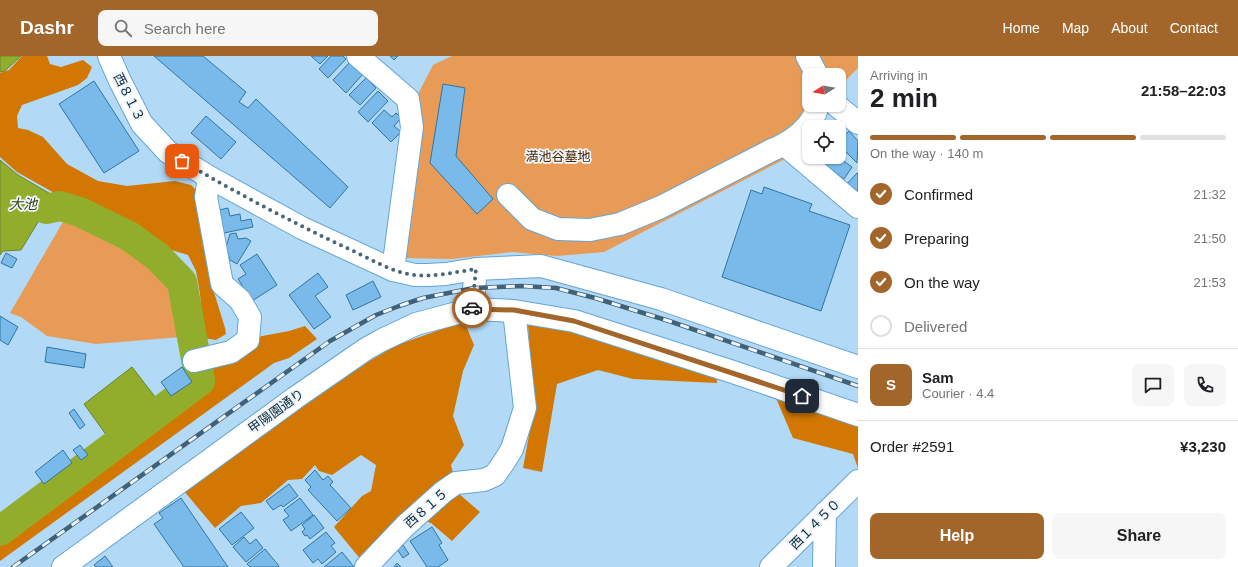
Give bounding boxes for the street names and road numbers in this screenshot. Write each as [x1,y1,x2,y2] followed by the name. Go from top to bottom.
[111,70,147,124] street label: 西８１３
[245,386,307,436] street label: 甲陽園通り
[401,485,451,531] street label: 西８１５
[787,496,843,552] street label: 西１４５０

